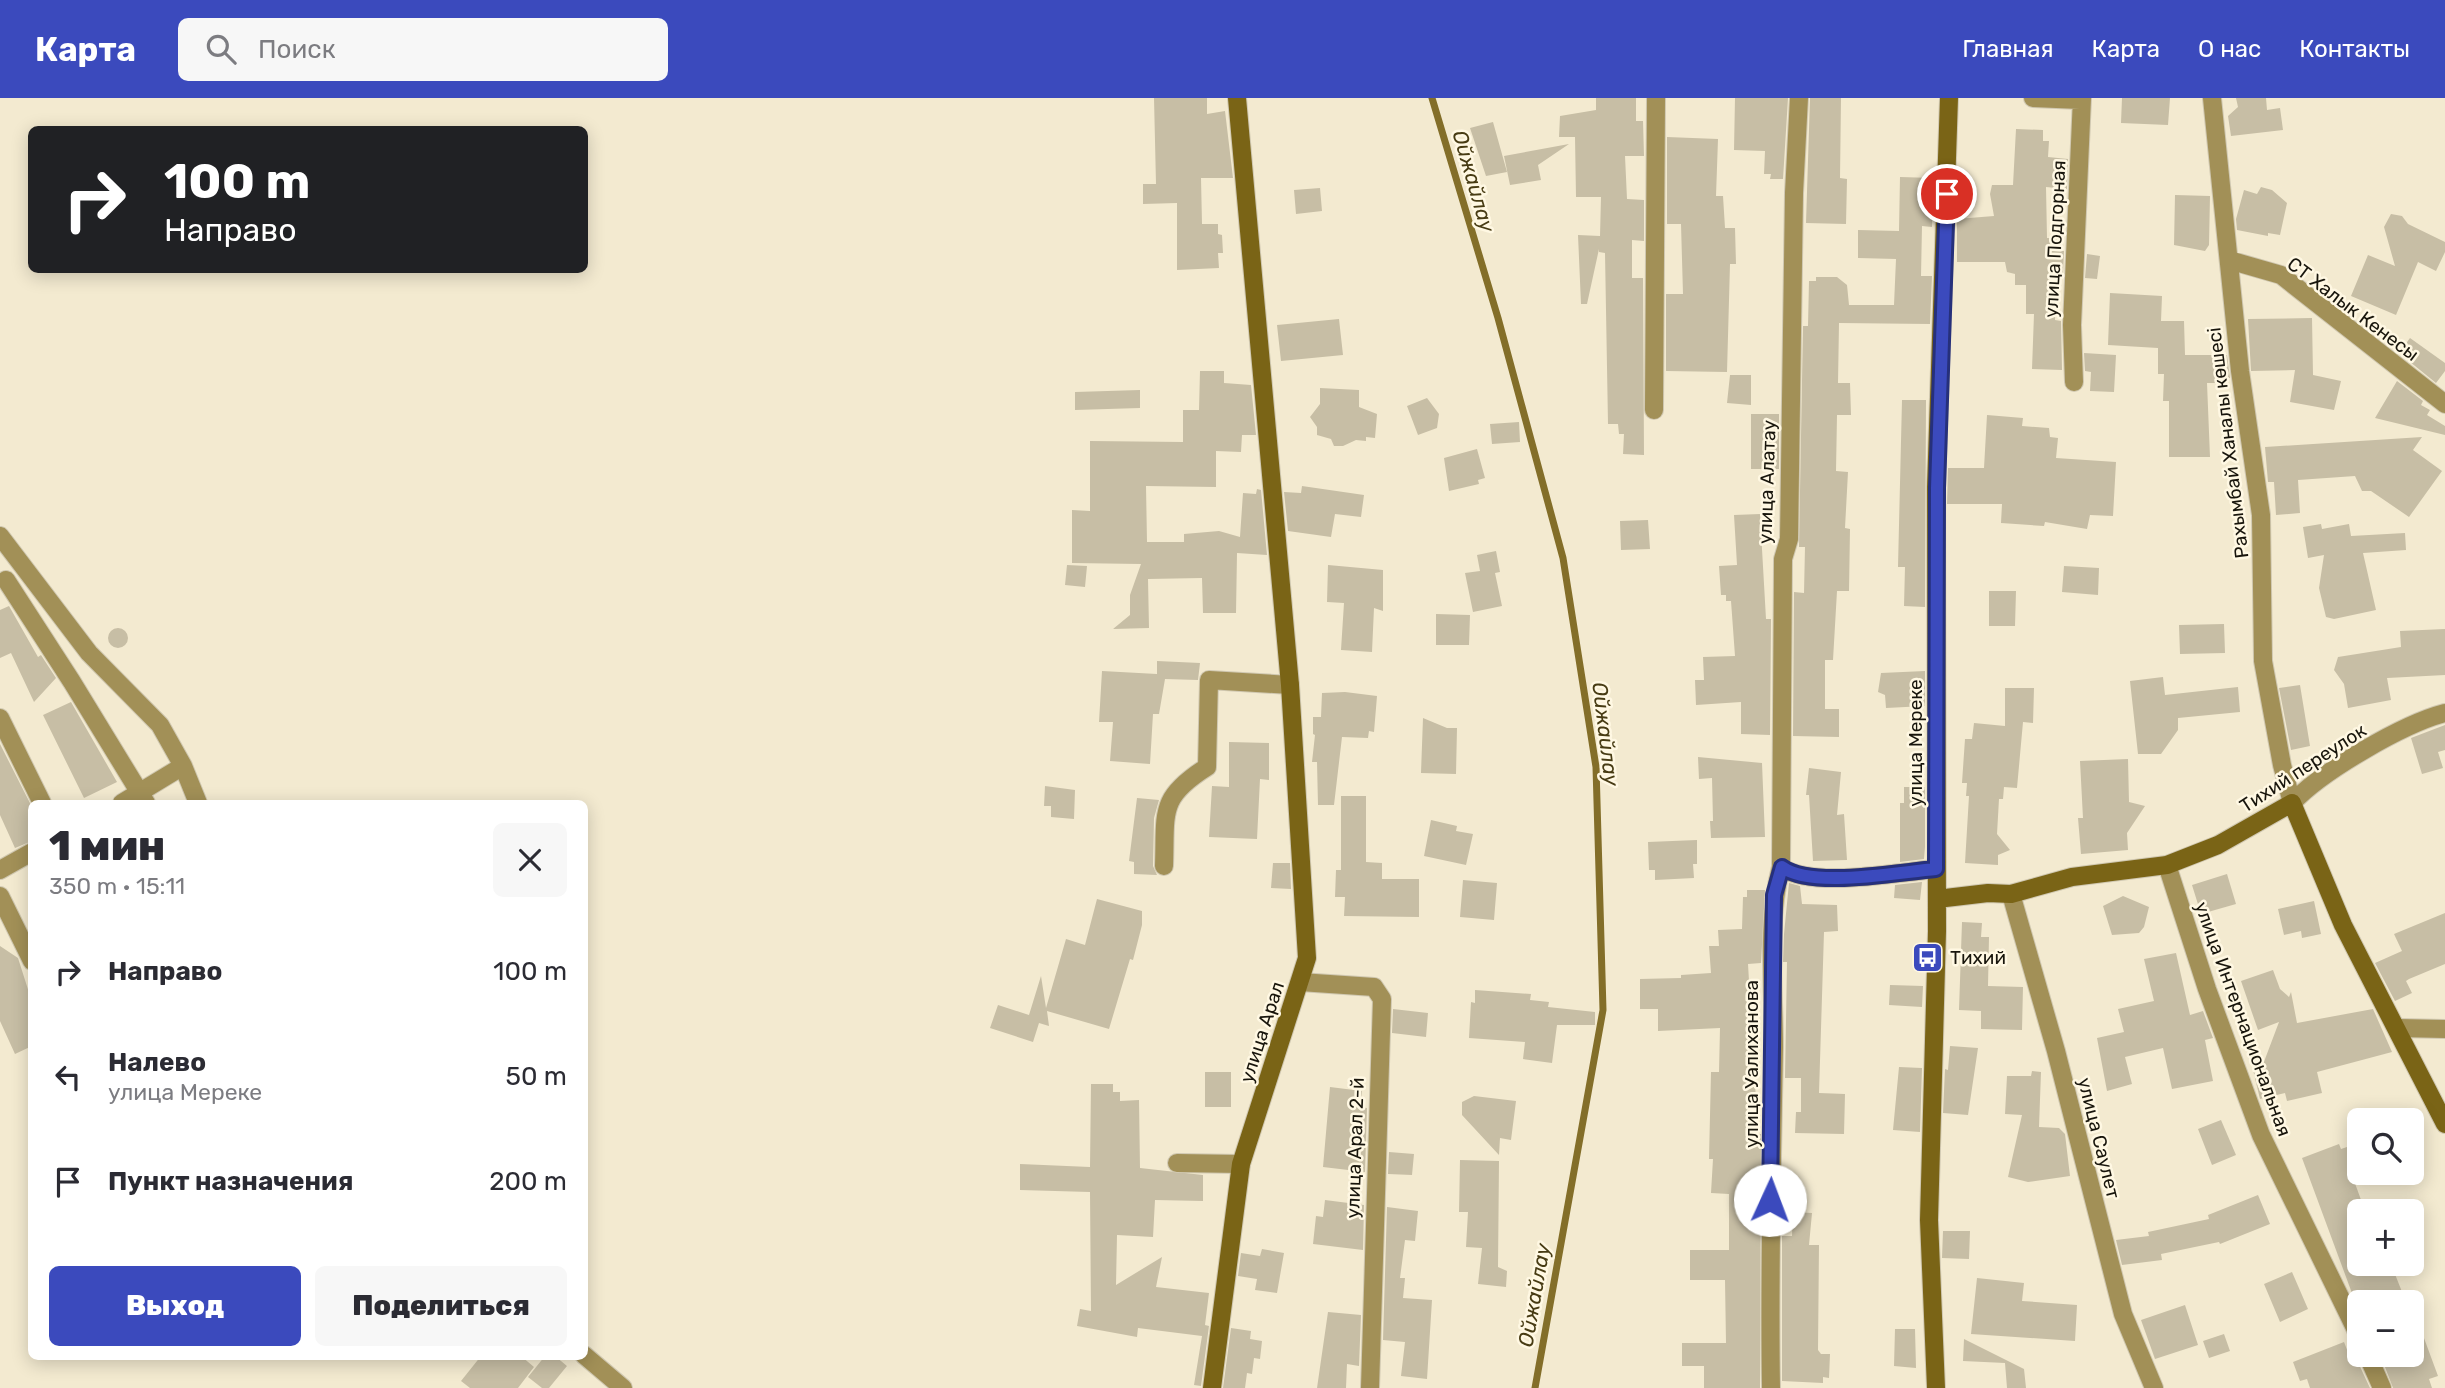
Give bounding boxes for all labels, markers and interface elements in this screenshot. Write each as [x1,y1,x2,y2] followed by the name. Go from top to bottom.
[178,18,668,81] search box
[35,30,136,69] text: Карта
[202,30,240,68] icon: search
[258,34,336,65] text: Поиск
[1962,35,2054,63] text: Главная
[2092,35,2160,63] text: Карта
[2198,35,2261,63] text: О нас
[2299,35,2410,63] text: Контакты
[1448,127,1501,235] water label: Ойжайлау
[164,152,310,210] text: 100 m
[49,154,140,245] icon: right
[2039,160,2071,318] street label: улица Подгорная
[1917,164,1977,224] pin
[1928,175,1966,213] icon: arrive
[164,211,297,249] text: Направо
[2283,252,2423,366] street label: СТ Халык Кенесы
[2202,326,2254,560] street label: Рахымбай Ханалы көшесі
[1753,420,1781,544] street label: улица Алатау
[1904,679,1927,807] street label: улица Мереке
[1587,680,1625,788] water label: Ойжайлау
[2236,719,2370,817] street label: Тихий переулок
[49,821,165,871] text: 1 мин
[493,823,567,897] button: close
[49,872,185,900] text: 350 m · 15:11
[2190,899,2296,1139] street label: улица Интернациональная
[1910,940,1944,974] bus stop icon: Тихий
[1950,946,2006,969] place label: Тихий
[49,953,87,991] icon: right
[108,956,222,987] text: Направо
[493,956,567,987] text: 100 m
[1235,979,1289,1085] street label: улица Арал
[1740,980,1763,1148] street label: улица Уалиханова
[108,1047,206,1078] text: Налево
[49,1058,87,1096] icon: left
[506,1061,567,1092] text: 50 m
[2073,1075,2125,1201] street label: улица Саулет
[1341,1077,1369,1219] street label: улица Арал 2-й
[108,1078,262,1106] text: улица Мереке
[2347,1108,2424,1367] map controls
[2347,1108,2424,1185] button: search
[49,1163,87,1201] icon: arrive
[1733,1163,1807,1237] position arrow
[108,1166,353,1197] text: Пункт назначения
[489,1166,567,1197] text: 200 m
[2347,1199,2424,1276] button: +
[1513,1241,1555,1349] water label: Ойжайлау
[49,1266,301,1346] button: Выход
[315,1266,567,1346] button: Поделиться
[2347,1290,2424,1367] button: −

